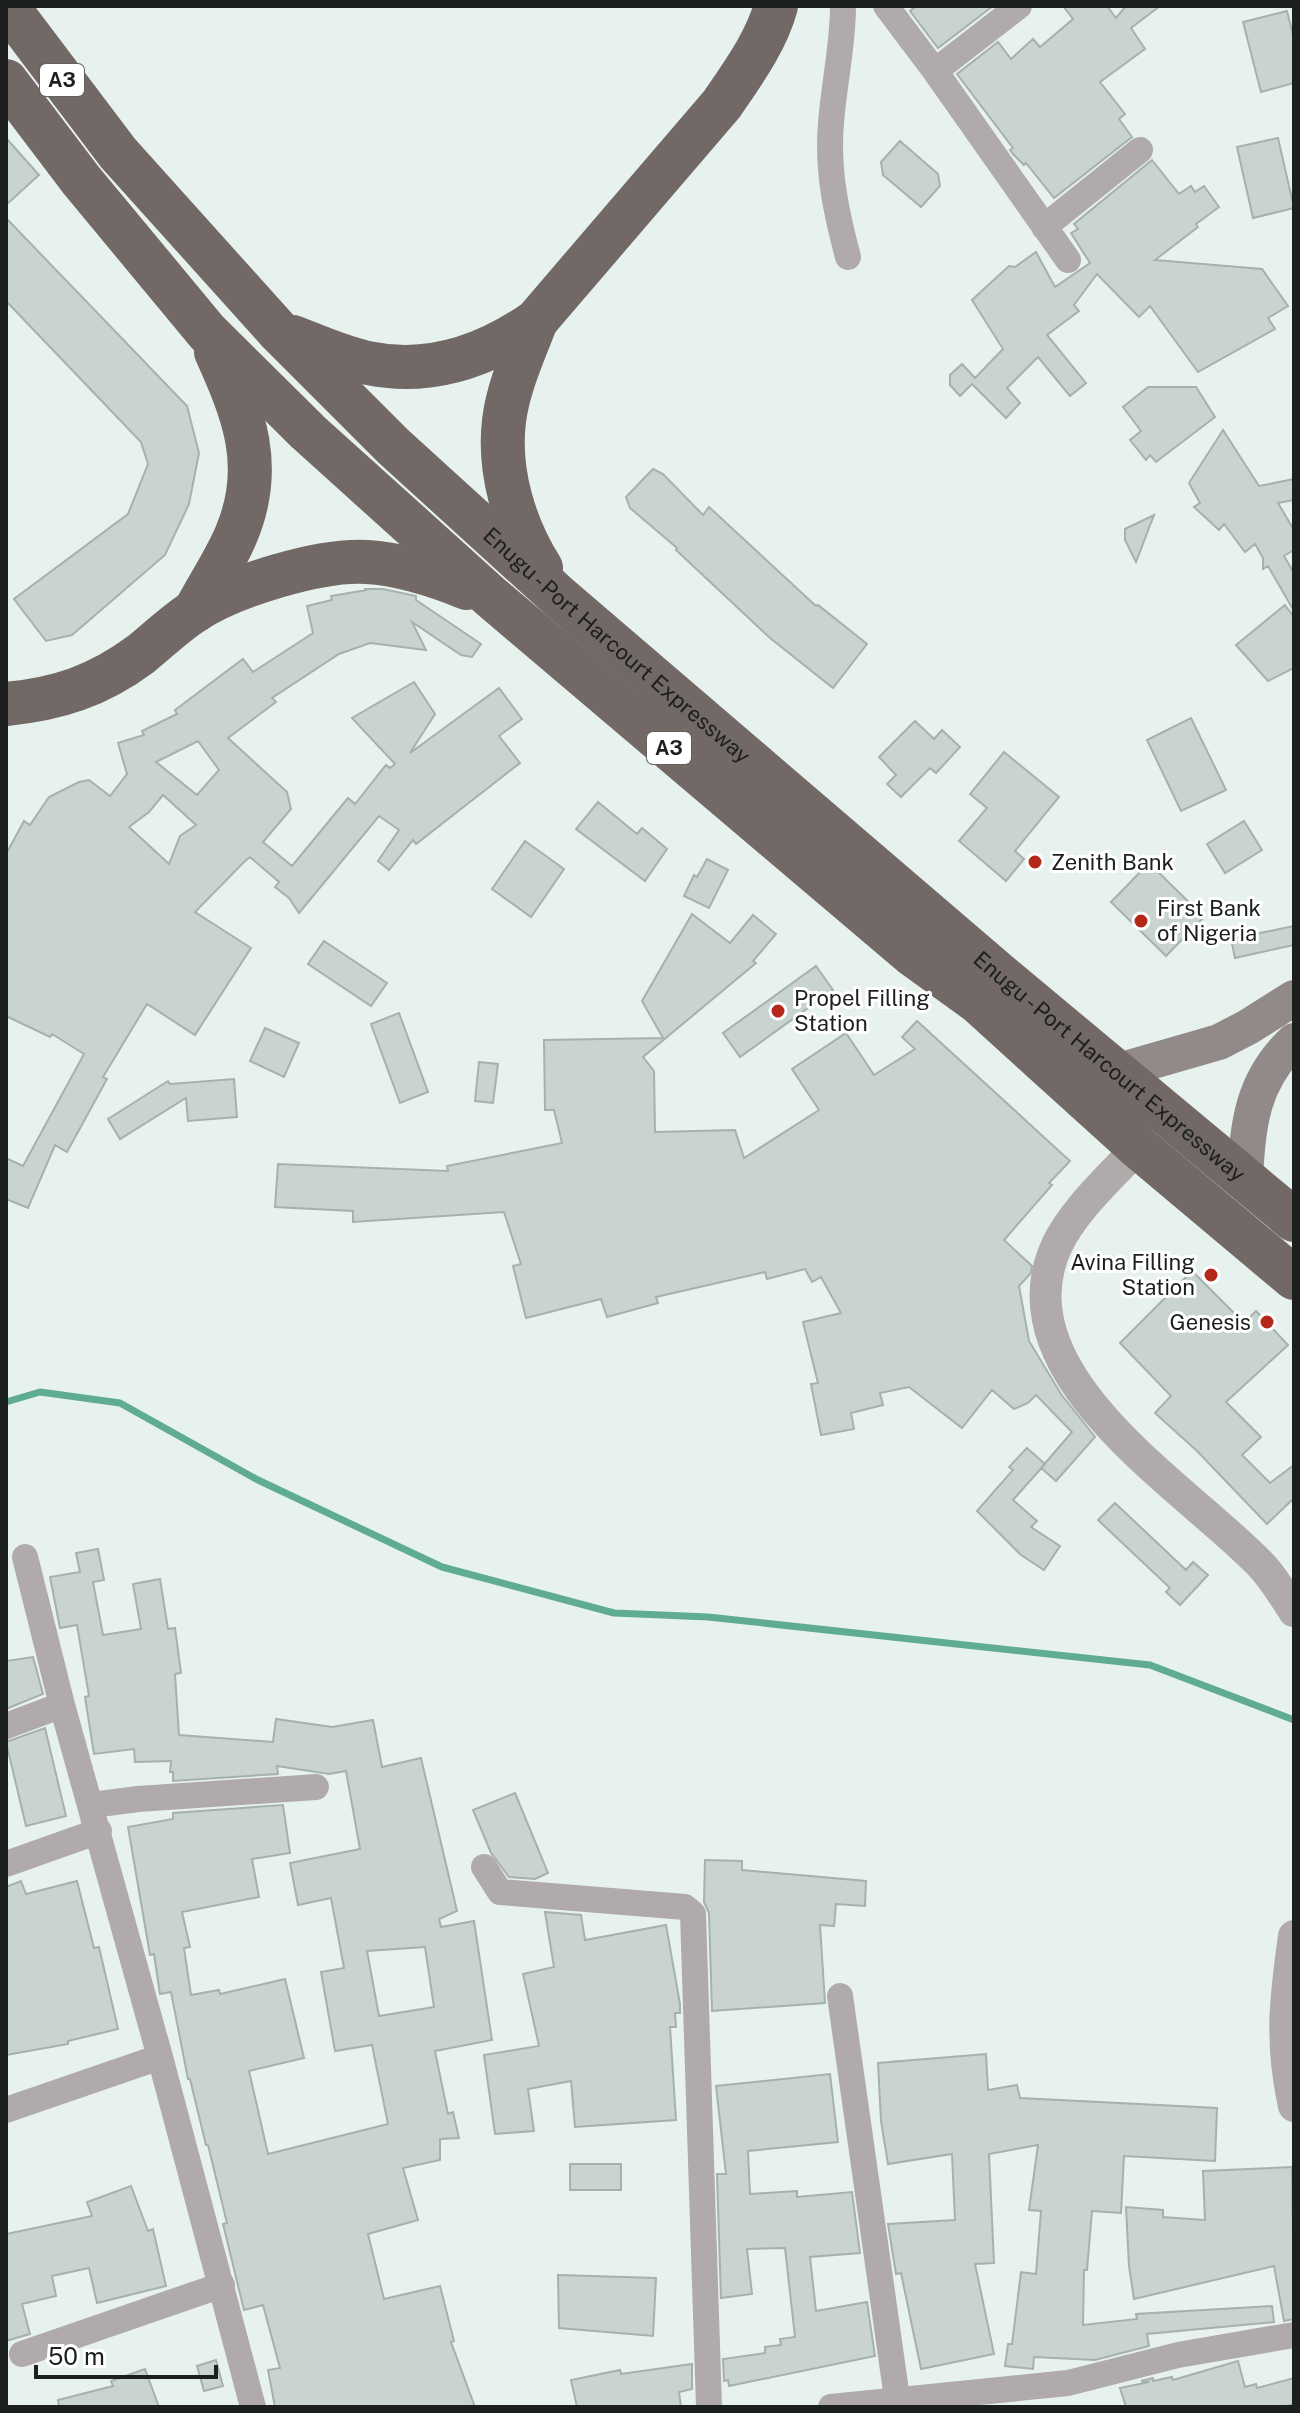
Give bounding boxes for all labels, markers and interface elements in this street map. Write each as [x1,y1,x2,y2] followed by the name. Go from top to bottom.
[40,64,84,96] road number: A3
[478,522,756,769] street label: Enugu - Port Harcourt Expressway
[647,732,691,764] road number: A3
[1051,849,1174,875] place label: Zenith Bank
[1026,853,1044,871] marker: Zenith Bank
[1157,895,1261,946] place label: First Bank of Nigeria
[1132,912,1150,930] marker: First Bank of Nigeria
[968,945,1251,1187] street label: Enugu - Port Harcourt Expressway
[794,985,930,1036] place label: Propel Filling Station
[769,1002,787,1020] marker: Propel Filling Station
[1070,1249,1195,1300] place label: Avina Filling Station
[1202,1266,1220,1284] marker: Avina Filling Station
[1170,1309,1251,1335] place label: Genesis
[1258,1313,1276,1331] marker: Genesis
[36,2329,216,2379] scale bar
[48,2342,105,2370] text: 50 m

